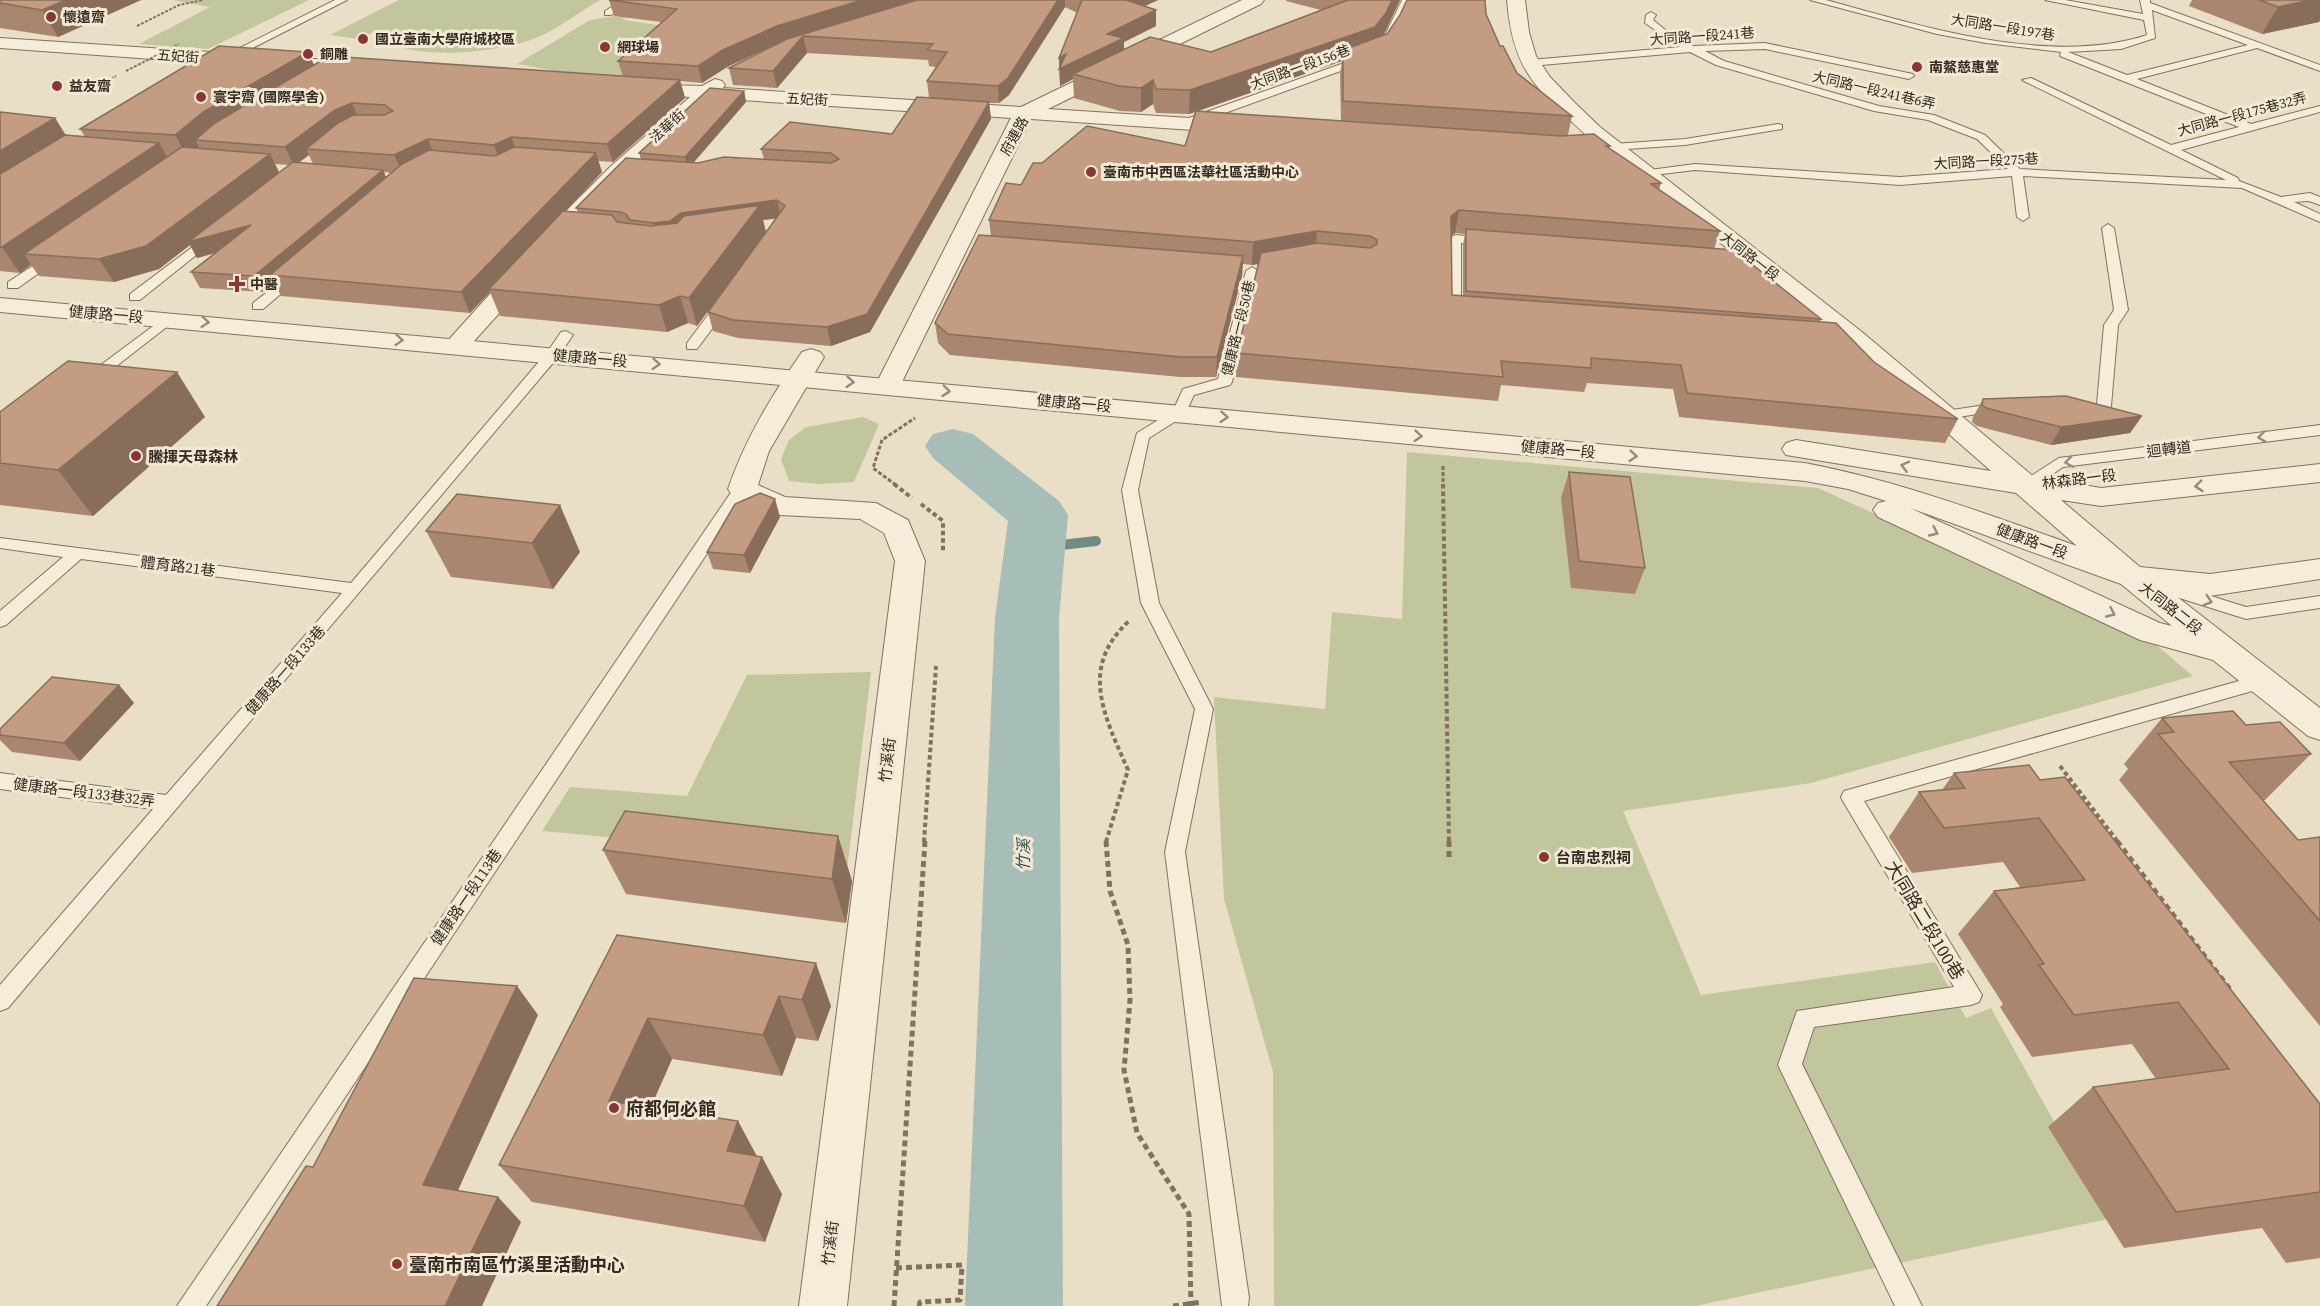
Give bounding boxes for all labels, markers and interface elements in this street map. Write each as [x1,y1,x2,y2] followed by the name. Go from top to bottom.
[63,7,105,27] place label: 懷遠齋
[1950,9,2056,45] street label: 大同路一段197巷
[44,10,58,24] marker: 懷遠齋
[1649,22,1755,50] street label: 大同路一段241巷
[375,29,515,49] place label: 國立臺南大學府城校區
[356,32,370,46] marker: 國立臺南大學府城校區
[617,37,659,57] place label: 網球場
[598,40,612,54] marker: 網球場
[1247,40,1353,94] street label: 大同路一段156巷
[320,44,348,64] place label: 銅雕
[156,45,200,67] street label: 五妃街
[301,47,315,61] marker: 銅雕
[1929,57,1999,77] place label: 南鰲慈惠堂
[1910,60,1924,74] marker: 南鰲慈惠堂
[1810,66,1938,114] street label: 大同路一段241巷6弄
[69,76,111,96] place label: 益友齋
[50,79,64,93] marker: 益友齋
[213,87,325,107] place label: 寰宇齋 (國際學舍)
[2175,87,2309,141] street label: 大同路一段175巷32弄
[786,88,828,110] street label: 五妃街
[194,90,208,104] marker: 寰宇齋 (國際學舍)
[645,105,689,147] street label: 法華街
[995,113,1033,159] street label: 府連路
[1933,148,2039,174] street label: 大同路一段275巷
[1103,162,1299,182] place label: 臺南市中西區法華社區活動中心
[1084,165,1098,179] marker: 臺南市中西區法華社區活動中心
[1716,227,1784,285] street label: 大同路一段
[250,274,278,294] place label: 中醫
[228,275,246,293] marker: 中醫
[1216,278,1260,378] street label: 健康路一段50巷
[68,300,144,328] street label: 健康路一段
[200,315,209,328] one-way arrow
[394,333,404,346] one-way arrow
[552,344,628,372] street label: 健康路一段
[651,357,660,370] one-way arrow
[845,375,855,388] one-way arrow
[942,384,951,397] one-way arrow
[1036,389,1112,417] street label: 健康路一段
[1219,410,1228,423] one-way arrow
[1413,429,1423,442] one-way arrow
[2257,431,2267,443] one-way arrow
[1520,435,1596,463] street label: 健康路一段
[2145,436,2193,462] street label: 迴轉道
[148,446,238,467] place label: 騰揮天母森林
[129,449,143,463] marker: 騰揮天母森林
[1628,449,1638,462] one-way arrow
[2064,456,2073,468] one-way arrow
[1901,460,1911,473] one-way arrow
[2040,464,2118,494] street label: 林森路一段
[2195,480,2204,492] one-way arrow
[1993,518,2071,564] street label: 健康路一段
[1928,524,1939,536] one-way arrow
[139,551,217,581] street label: 體育路21巷
[2135,577,2207,639] street label: 大同路二段
[2202,594,2213,606] one-way arrow
[2105,606,2116,618] one-way arrow
[240,621,330,719] street label: 健康路一段133巷
[874,736,900,784] street label: 竹溪街
[12,773,156,811] street label: 健康路一段133巷32弄
[1012,837,1034,871] water label: 竹溪
[426,844,506,950] street label: 健康路一段113巷
[1556,847,1631,868] place label: 台南忠烈祠
[1537,850,1551,864] marker: 台南忠烈祠
[1880,856,1970,984] street label: 大同路二段100巷
[626,1096,716,1121] place label: 府都何必館
[607,1101,621,1115] marker: 府都何必館
[817,1219,843,1267] street label: 竹溪街
[409,1252,625,1277] place label: 臺南市南區竹溪里活動中心
[390,1257,404,1271] marker: 臺南市南區竹溪里活動中心

